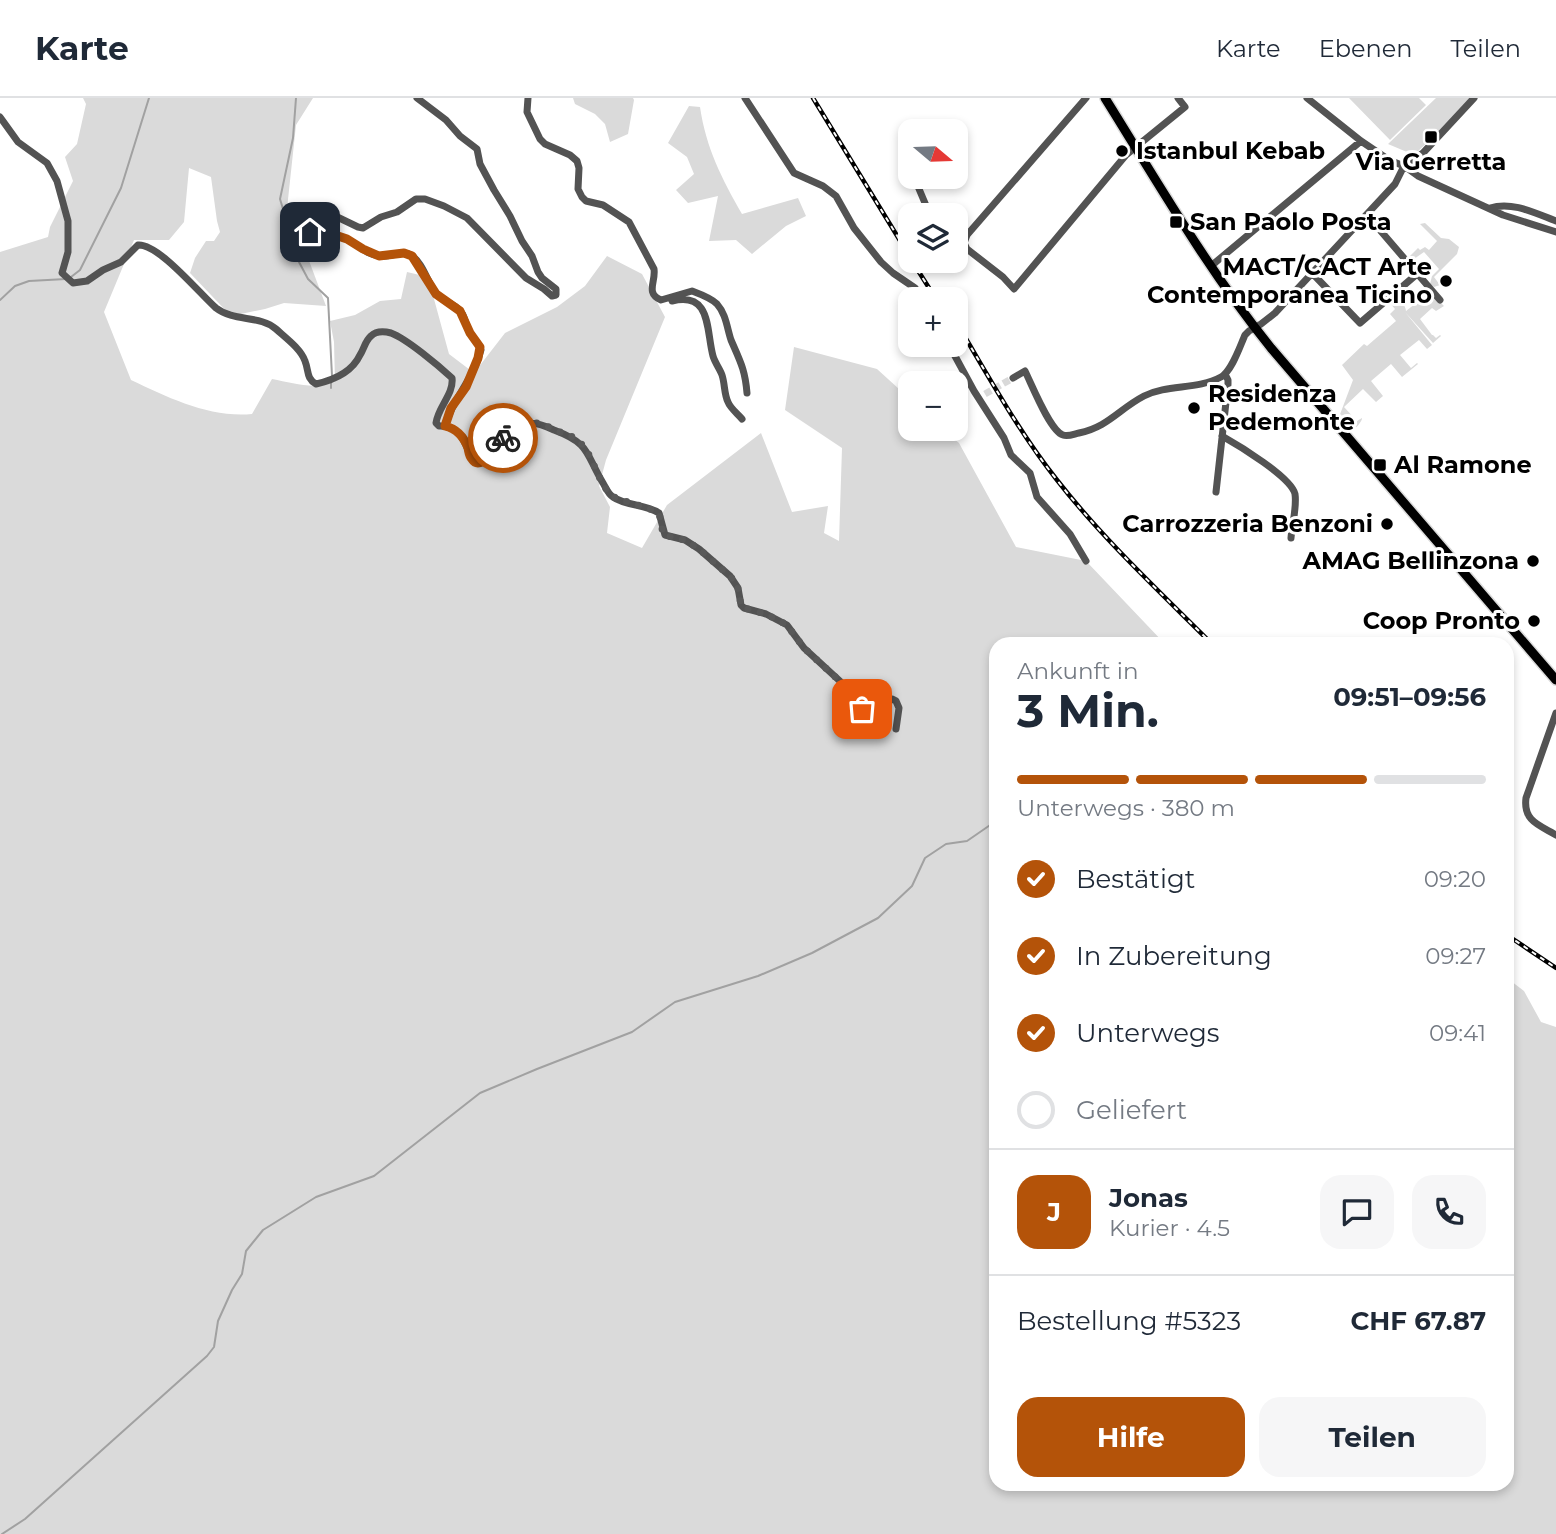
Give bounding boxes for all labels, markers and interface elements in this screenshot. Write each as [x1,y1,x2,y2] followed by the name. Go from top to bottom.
[35,28,129,68] text: Karte
[1216,34,1281,63] text: Karte
[1319,34,1412,63] text: Ebenen
[1450,34,1521,63] text: Teilen
[898,119,968,189] north arrow
[898,119,968,441] map controls
[1423,129,1439,145] marker: Via Gerretta
[1136,136,1325,165] place label: Istanbul Kebab
[1114,143,1130,159] marker: Istanbul Kebab
[1355,147,1506,176] place label: Via Gerretta
[280,202,340,262] pin
[898,203,968,273] button: layers
[1190,207,1392,236] place label: San Paolo Posta
[291,213,329,251] icon: home
[1168,214,1184,230] marker: San Paolo Posta
[1147,252,1432,309] place label: MACT/CACT Arte Contemporanea Ticino
[1438,273,1454,289] marker: MACT/CACT Arte Contemporanea Ticino
[898,287,968,357] button: +
[898,371,968,441] button: −
[1208,379,1355,436] place label: Residenza Pedemonte
[1186,400,1202,416] marker: Residenza Pedemonte
[468,403,538,473] courier
[484,419,522,457] icon: bike
[1393,450,1532,479] place label: Al Ramone
[1372,457,1388,473] marker: Al Ramone
[1122,509,1373,538] place label: Carrozzeria Benzoni
[1379,516,1395,532] marker: Carrozzeria Benzoni
[1302,546,1519,575] place label: AMAG Bellinzona
[1525,553,1541,569] marker: AMAG Bellinzona
[1363,606,1520,635] place label: Coop Pronto
[1526,613,1542,629] marker: Coop Pronto
[1017,657,1138,685] text: Ankunft in
[832,679,892,739] pin
[1333,681,1486,713] text: 09:51–09:56
[1017,682,1159,739] text: 3 Min.
[843,690,881,728] icon: bag
[1017,794,1235,822] text: Unterwegs · 380 m
[1017,860,1055,898] icon: check
[1076,863,1195,895] text: Bestätigt
[1424,865,1486,893] text: 09:20
[1017,937,1055,975] icon: check
[1076,940,1272,972] text: In Zubereitung
[1425,942,1486,970] text: 09:27
[1017,1014,1055,1052] icon: check
[1076,1017,1219,1049] text: Unterwegs
[1429,1019,1486,1047] text: 09:41
[1076,1094,1187,1126] text: Geliefert
[1320,1175,1394,1249] button: chat
[1412,1175,1486,1249] button: phone
[1109,1182,1188,1214] text: Jonas
[1047,1196,1061,1228] text: J
[1109,1214,1230,1242] text: Kurier · 4.5
[1017,1305,1241,1337] text: Bestellung #5323
[1351,1305,1486,1337] text: CHF 67.87
[1017,1397,1245,1477] button: Hilfe
[1259,1397,1486,1477] button: Teilen

